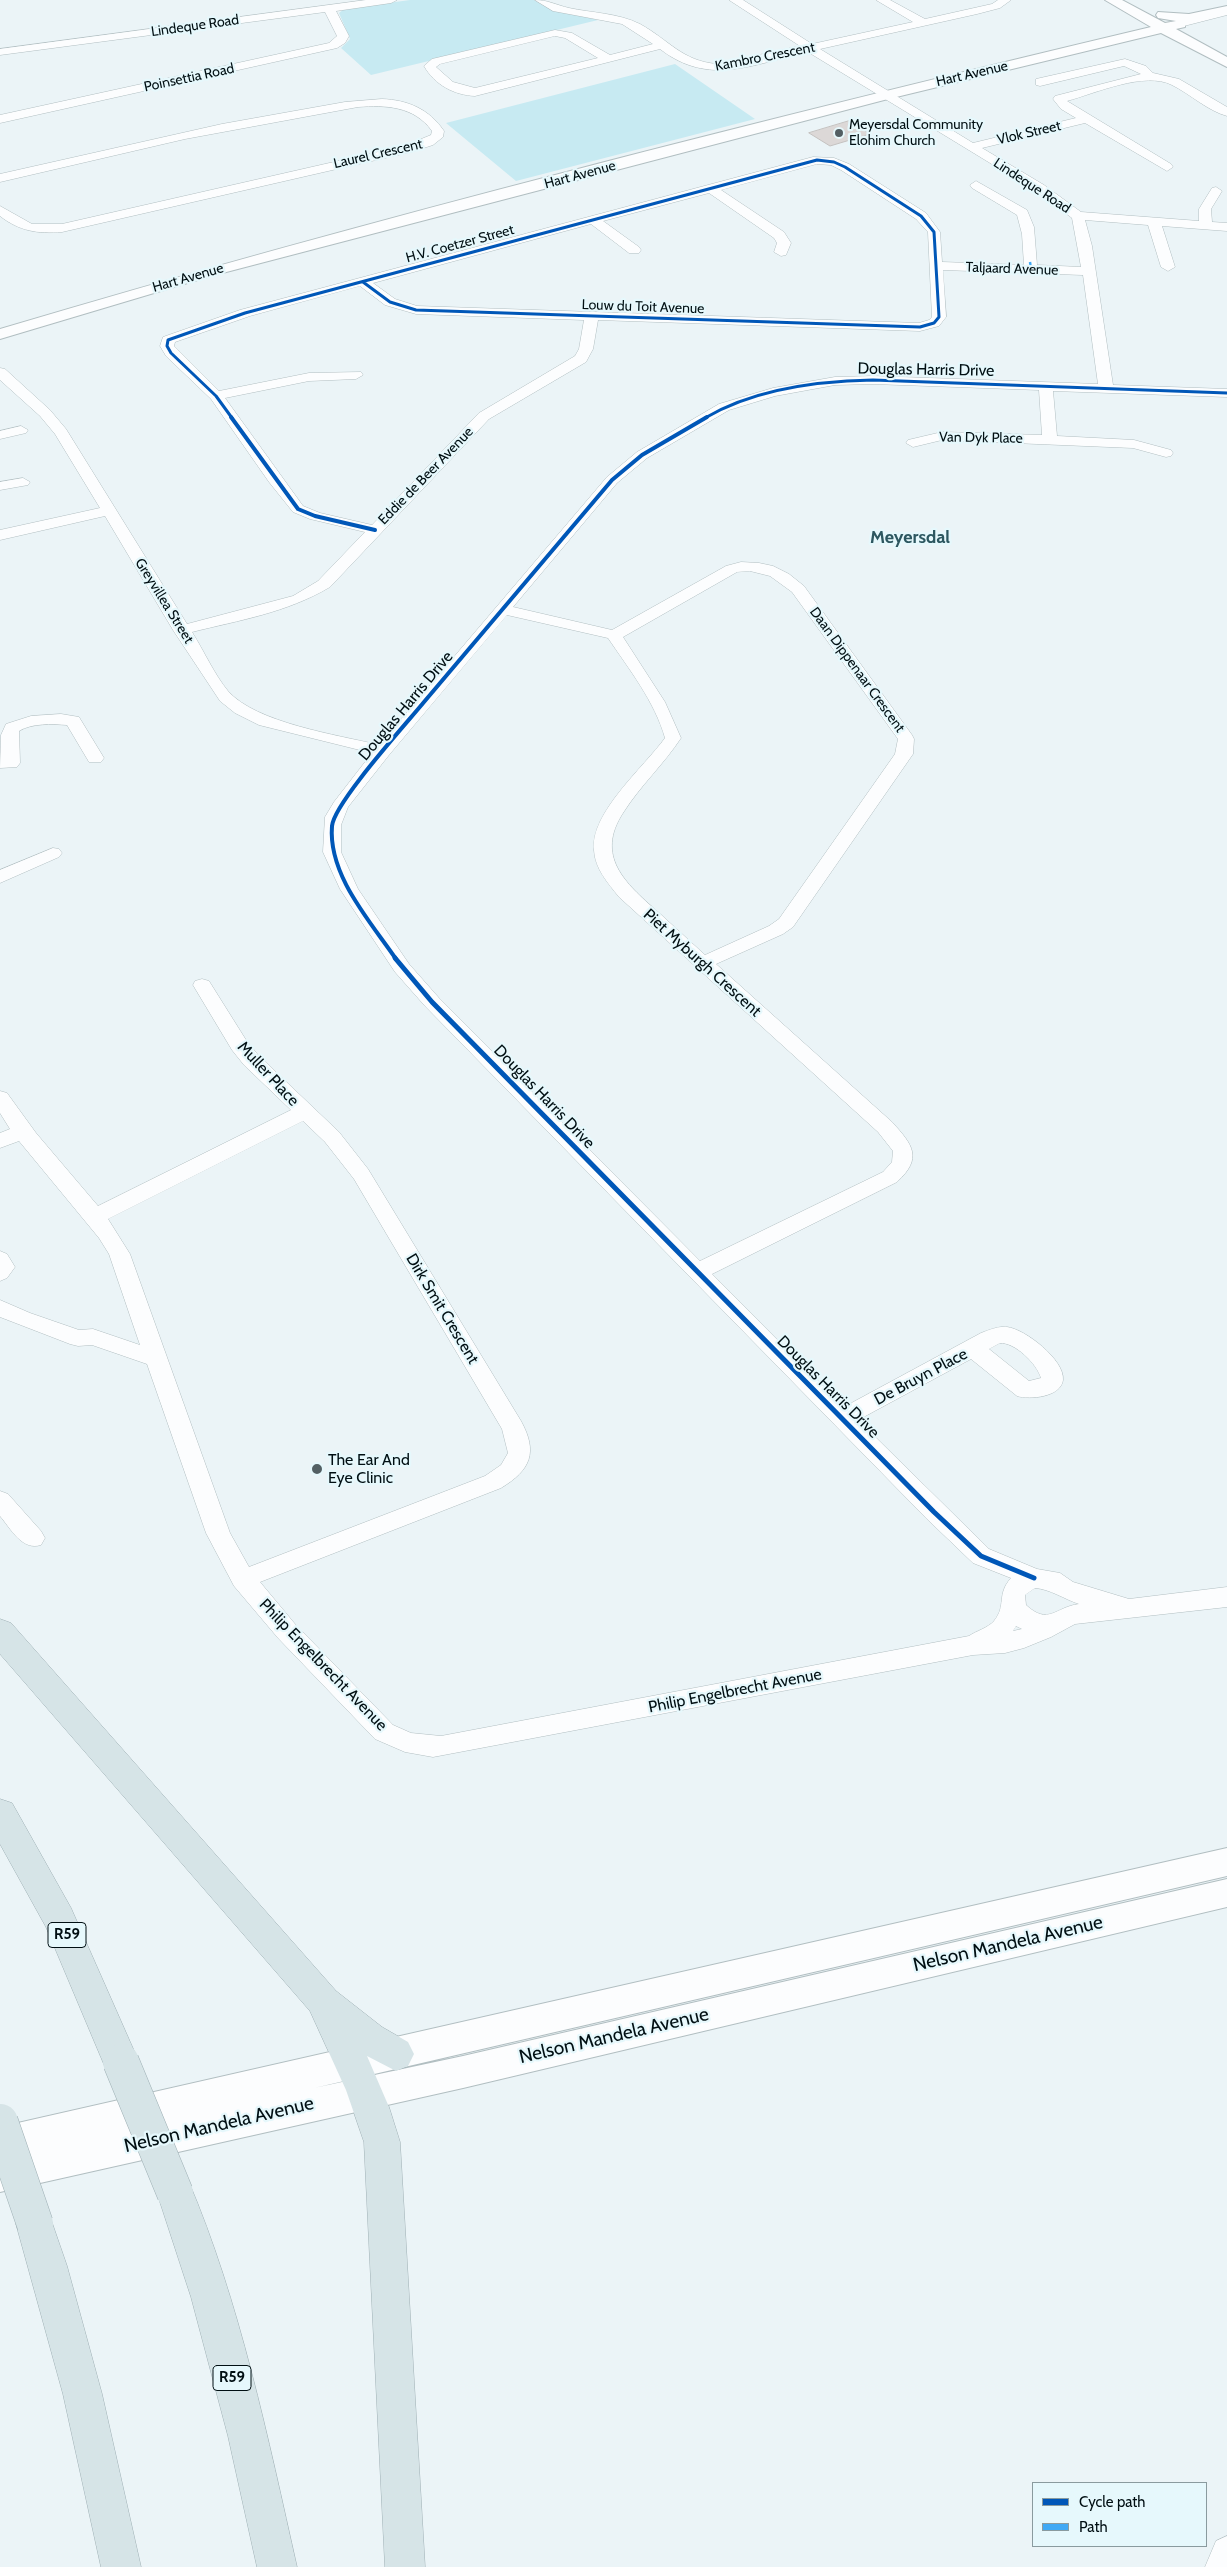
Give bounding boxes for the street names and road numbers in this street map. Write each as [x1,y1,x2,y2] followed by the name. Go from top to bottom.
[150,12,240,40] street label: Lindeque Road
[714,39,816,75] street label: Kambro Crescent
[934,58,1010,90] street label: Hart Avenue
[142,60,236,96] street label: Poinsettia Road
[996,118,1062,148] street label: Vlok Street
[332,136,424,172] street label: Laurel Crescent
[990,155,1074,217] street label: Lindeque Road
[542,157,618,193] street label: Hart Avenue
[404,221,516,267] street label: H.V. Coetzer Street
[965,259,1059,279] street label: Taljaard Avenue
[151,260,225,296] street label: Hart Avenue
[581,296,705,318] street label: Louw du Toit Avenue
[857,359,995,381] street label: Douglas Harris Drive
[375,424,477,528] street label: Eddie de Beer Avenue
[939,429,1023,447] street label: Van Dyk Place
[131,555,197,647] street label: Greyvillea Street
[806,604,908,736] street label: Daan Dippenaar Crescent
[355,647,457,765] street label: Douglas Harris Drive
[639,905,765,1021] street label: Piet Myburgh Crescent
[233,1038,303,1110] street label: Muller Place
[490,1041,598,1153] street label: Douglas Harris Drive
[401,1250,483,1368] street label: Dirk Smit Crescent
[773,1332,883,1442] street label: Douglas Harris Drive
[871,1344,971,1410] street label: De Bruyn Place
[255,1595,391,1735] street label: Philip Engelbrecht Avenue
[647,1665,823,1717] street label: Philip Engelbrecht Avenue
[911,1911,1105,1977] street label: Nelson Mandela Avenue
[48,1922,86,1948] road number: R59
[517,2003,711,2069] street label: Nelson Mandela Avenue
[122,2092,316,2158] street label: Nelson Mandela Avenue
[213,2366,251,2390] road number: R59

